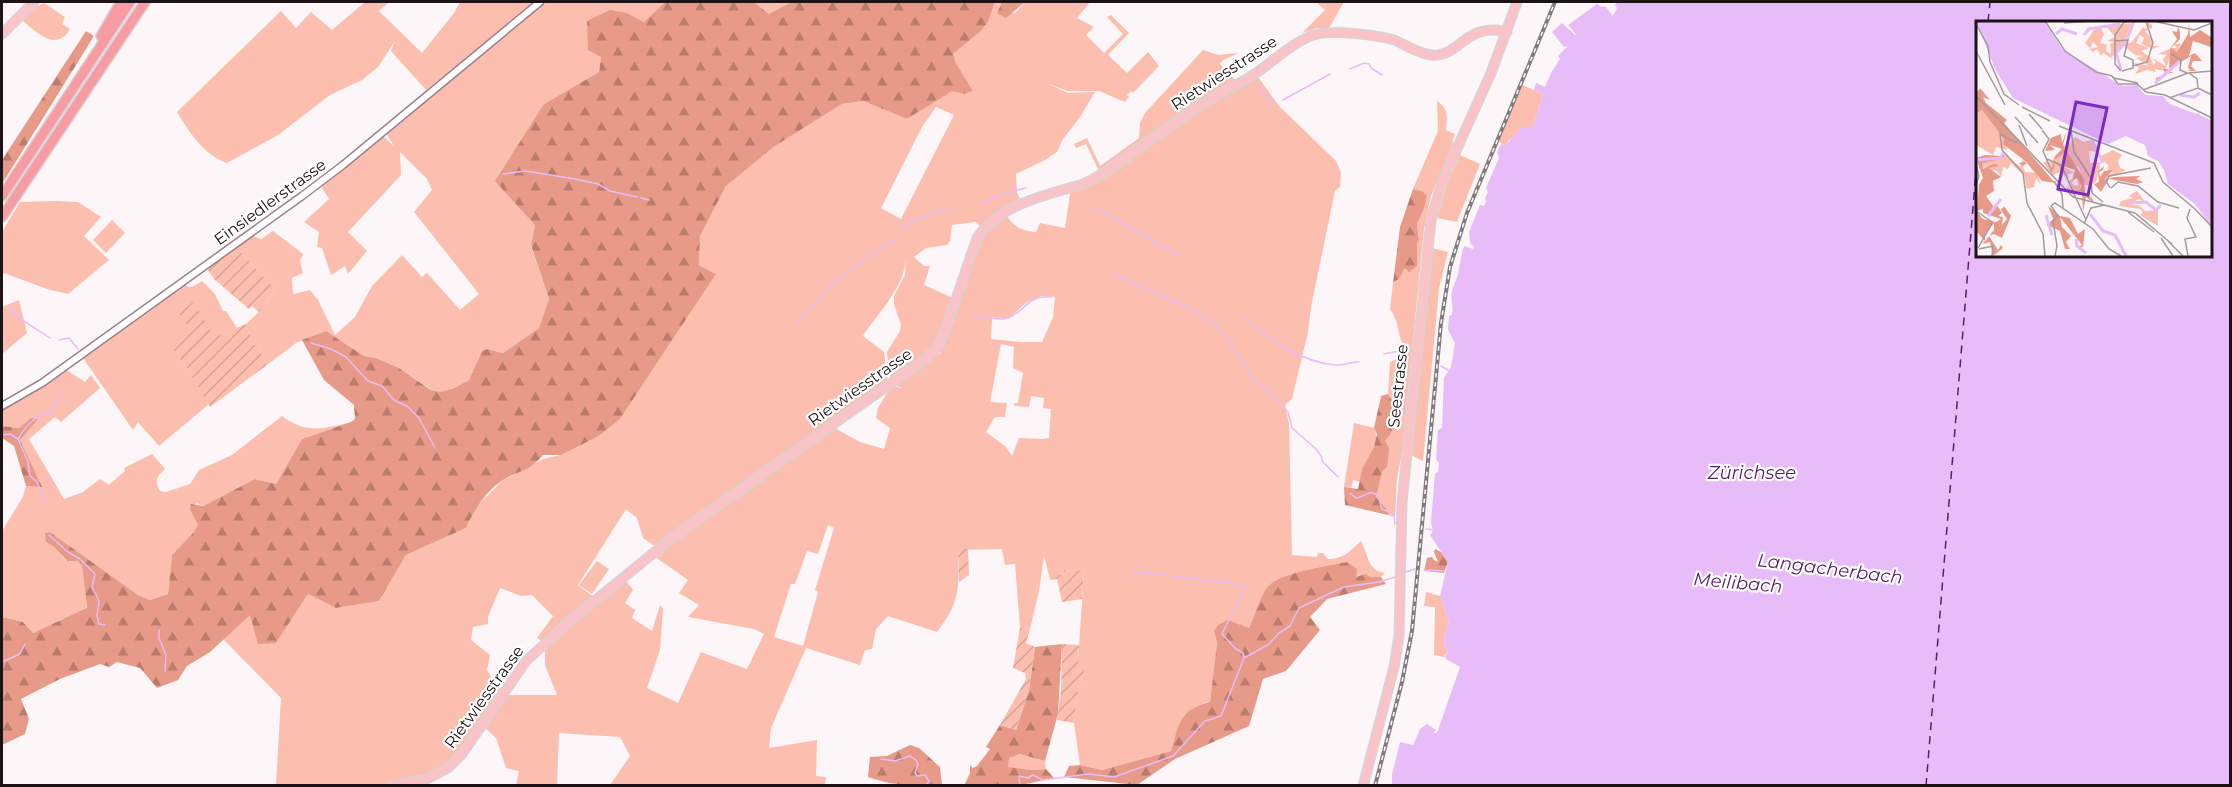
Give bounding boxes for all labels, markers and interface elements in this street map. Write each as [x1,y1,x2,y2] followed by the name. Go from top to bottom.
[1976,21,2211,256] inset map
[1167,32,1281,114] street label: Rietwiesstrasse
[210,155,330,249] street label: Einsiedlerstrasse
[1384,343,1412,429] street label: Seestrasse
[804,344,916,430] street label: Rietwiesstrasse
[1707,462,1796,484] water label: Zürichsee
[1756,549,1904,589] water label: Langacherbach
[1693,568,1783,598] water label: Meilibach
[440,642,528,752] street label: Rietwiesstrasse

